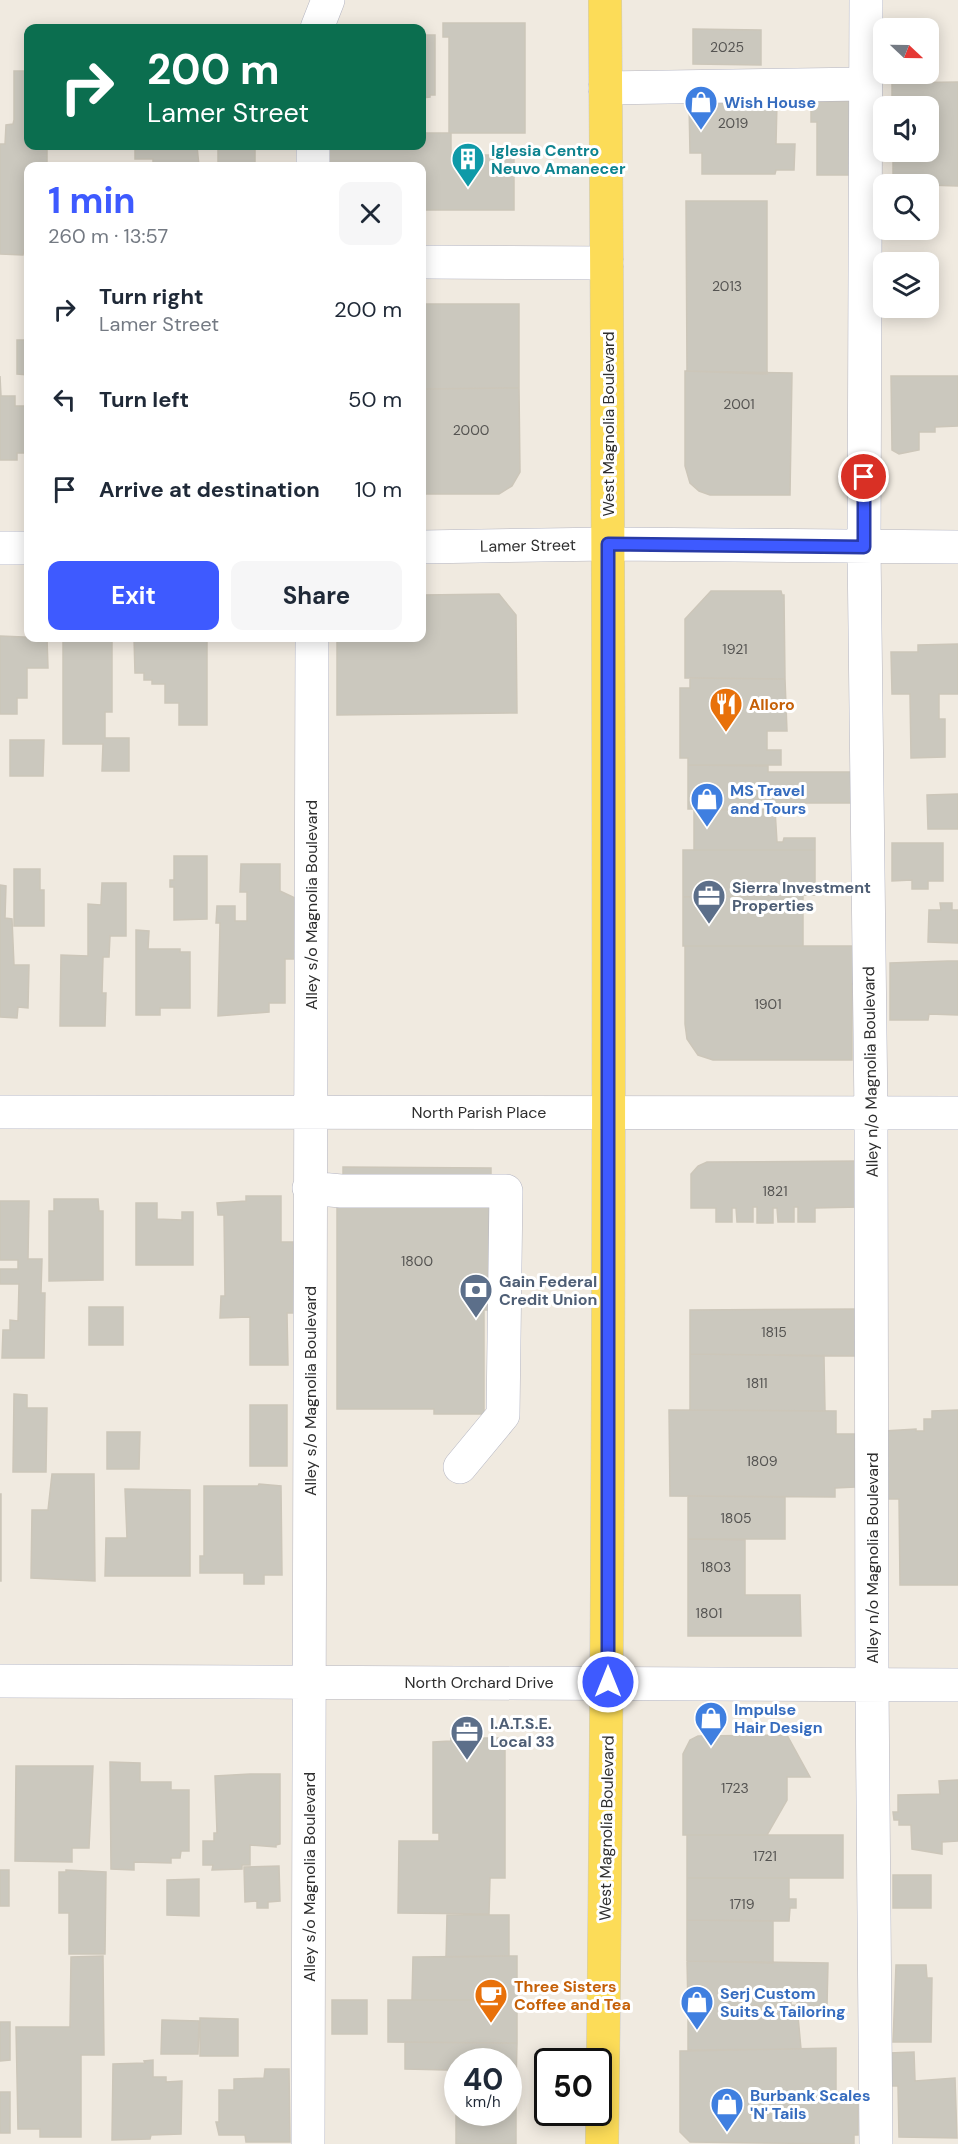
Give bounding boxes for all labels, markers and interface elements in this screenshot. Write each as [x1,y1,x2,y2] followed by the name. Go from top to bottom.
[873,18,939,84] north arrow
[873,18,939,318] map controls
[710,38,744,56] house number: 2025
[147,42,280,97] text: 200 m
[48,48,126,126] icon: right
[683,84,719,131] shop icon: Wish House
[724,92,816,113] place label: Wish House
[147,95,309,130] text: Lamer Street
[873,96,939,162] button: sound
[718,114,749,132] house number: 2019
[491,140,626,179] place label: Iglesia Centro Neuvo Amanecer
[450,141,486,188] building icon: Iglesia Centro Neuvo Amanecer
[873,174,939,240] button: search
[48,177,136,224] text: 1 min
[339,182,402,245] button: close
[48,223,168,249] text: 260 m · 13:57
[873,252,939,318] button: layers
[712,277,742,295] house number: 2013
[99,282,204,311] text: Turn right
[48,293,81,326] icon: right
[334,295,402,324] text: 200 m
[99,311,219,337] text: Lamer Street
[598,331,619,517] street label: West Magnolia Boulevard
[48,383,81,416] icon: left
[99,385,189,414] text: Turn left
[348,385,402,414] text: 50 m
[723,395,755,413] house number: 2001
[453,421,489,439] house number: 2000
[838,451,889,502] pin
[847,460,880,493] icon: arrive
[48,473,81,506] icon: arrive
[99,475,320,504] text: Arrive at destination
[355,475,402,504] text: 10 m
[480,534,576,557] street label: Lamer Street
[48,561,219,630] button: Exit
[231,561,402,630] button: Share
[722,640,748,658] house number: 1921
[708,686,744,733] restaurant icon: Alloro
[749,694,795,715] place label: Alloro
[730,780,806,819] place label: MS Travel and Tours
[689,781,725,828] shop icon: MS Travel and Tours
[301,800,322,1010] street label: Alley s/o Magnolia Boulevard
[732,877,871,916] place label: Sierra Investment Properties
[691,878,727,925] office icon: Sierra Investment Properties
[858,966,883,1178] street label: Alley n/o Magnolia Boulevard
[754,995,782,1013] house number: 1901
[412,1102,546,1123] street label: North Parish Place
[762,1182,788,1200] house number: 1821
[401,1252,433,1270] house number: 1800
[499,1271,597,1310] place label: Gain Federal Credit Union
[458,1272,494,1319] bank icon: Gain Federal Credit Union
[300,1286,321,1496] street label: Alley s/o Magnolia Boulevard
[761,1323,787,1341] house number: 1815
[746,1374,768,1392] house number: 1811
[746,1452,778,1470] house number: 1809
[862,1452,883,1664] street label: Alley n/o Magnolia Boulevard
[721,1509,752,1527] house number: 1805
[701,1558,731,1576] house number: 1803
[696,1604,722,1622] house number: 1801
[576,1650,640,1714] position arrow
[404,1672,554,1693] street label: North Orchard Drive
[734,1699,823,1738] place label: Impulse Hair Design
[693,1700,729,1747] shop icon: Impulse Hair Design
[490,1713,555,1752] place label: I.A.T.S.E. Local 33
[449,1714,485,1761] office icon: I.A.T.S.E. Local 33
[594,1735,619,1921] street label: West Magnolia Boulevard
[299,1772,320,1982] street label: Alley s/o Magnolia Boulevard
[721,1779,749,1797] house number: 1723
[753,1847,777,1865] house number: 1721
[729,1895,755,1913] house number: 1719
[514,1976,631,2015] place label: Three Sisters Coffee and Tea
[473,1977,509,2024] cafe icon: Three Sisters Coffee and Tea
[720,1983,846,2022] place label: Serj Custom Suits & Tailoring
[679,1984,715,2031] shop icon: Serj Custom Suits & Tailoring
[534,2048,612,2126] speed limit sign: 50
[463,2060,503,2099] text: 40
[750,2085,871,2124] place label: Burbank Scales 'N' Tails
[709,2086,745,2133] shop icon: Burbank Scales 'N' Tails
[465,2092,501,2112] text: km/h

